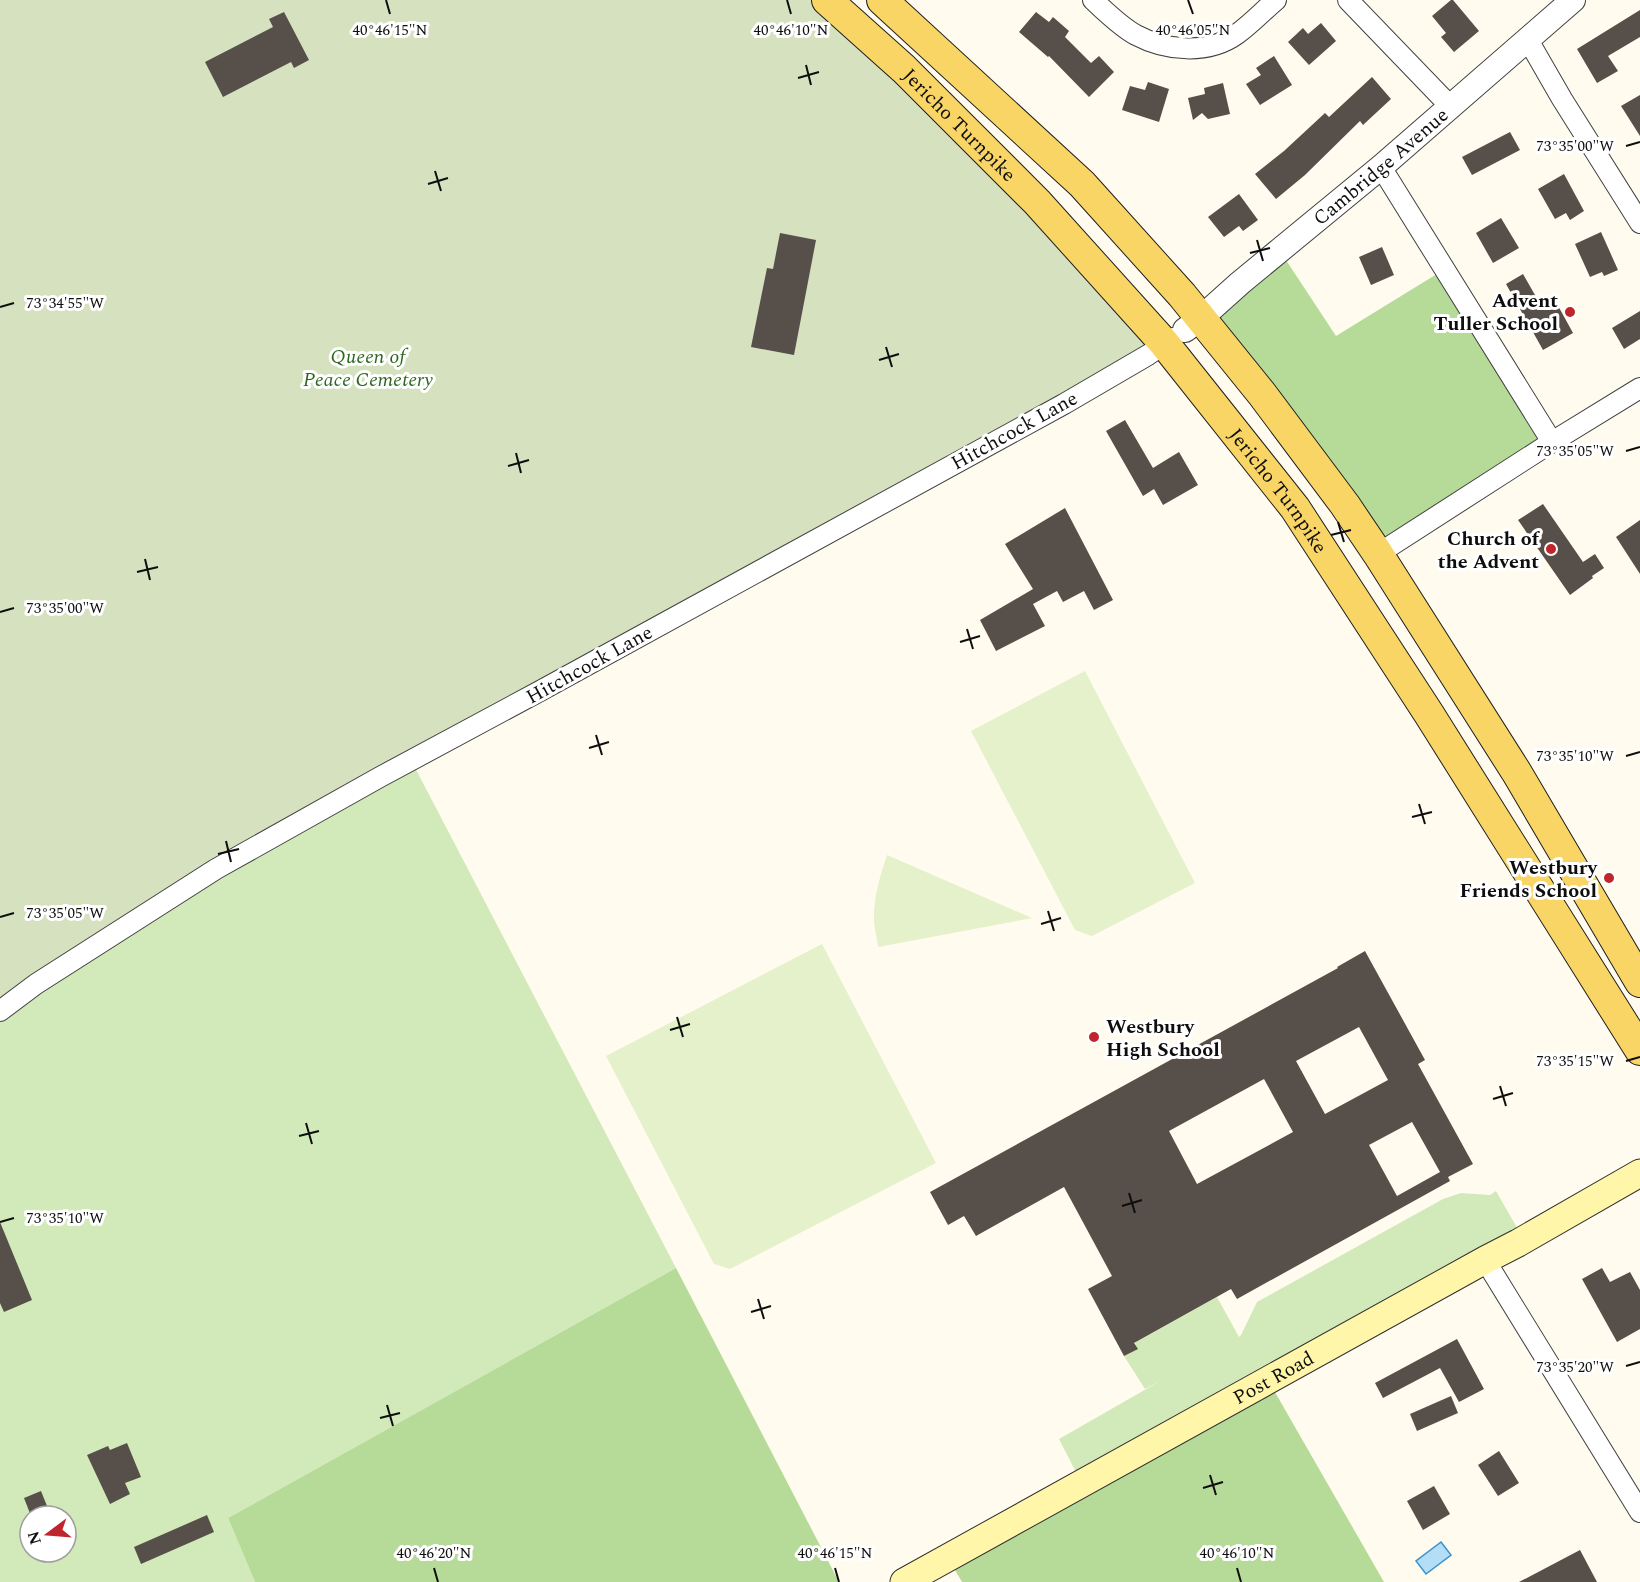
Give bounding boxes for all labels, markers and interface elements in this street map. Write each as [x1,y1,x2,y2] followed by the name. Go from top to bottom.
[353,19,428,42] text: 40°46'15"N
[754,19,829,42] text: 40°46'10"N
[1156,19,1231,42] text: 40°46'05"N
[895,61,1023,189] street label: Jericho Turnpike
[1307,101,1455,233] street label: Cambridge Avenue
[1536,135,1614,158] text: 73°35'00"W
[1433,286,1558,339] place label: Advent Tuller School
[26,292,104,315] text: 73°34'55"W
[1563,305,1577,319] marker: Advent Tuller School
[303,342,433,395] park label: Queen of Peace Cemetery
[946,384,1083,478] street label: Hitchcock Lane
[1221,422,1335,560] street label: Jericho Turnpike
[1536,440,1614,463] text: 73°35'05"W
[1438,524,1541,577] place label: Church of the Advent
[1544,542,1558,556] marker: Church of the Advent
[26,597,104,620] text: 73°35'00"W
[521,618,658,712] street label: Hitchcock Lane
[1536,745,1614,768] text: 73°35'10"W
[1459,853,1598,906] place label: Westbury Friends School
[1602,871,1616,885] marker: Westbury Friends School
[26,902,104,925] text: 73°35'05"W
[1106,1012,1220,1065] place label: Westbury High School
[1087,1030,1101,1044] marker: Westbury High School
[1536,1050,1614,1073] text: 73°35'15"W
[26,1207,104,1230] text: 73°35'10"W
[1227,1344,1320,1413] street label: Post Road
[1536,1356,1614,1379] text: 73°35'20"W
[18,1504,78,1564] north arrow
[21,1528,48,1547] text: N
[397,1542,472,1565] text: 40°46'20"N
[798,1542,873,1565] text: 40°46'15"N
[1200,1542,1275,1565] text: 40°46'10"N

